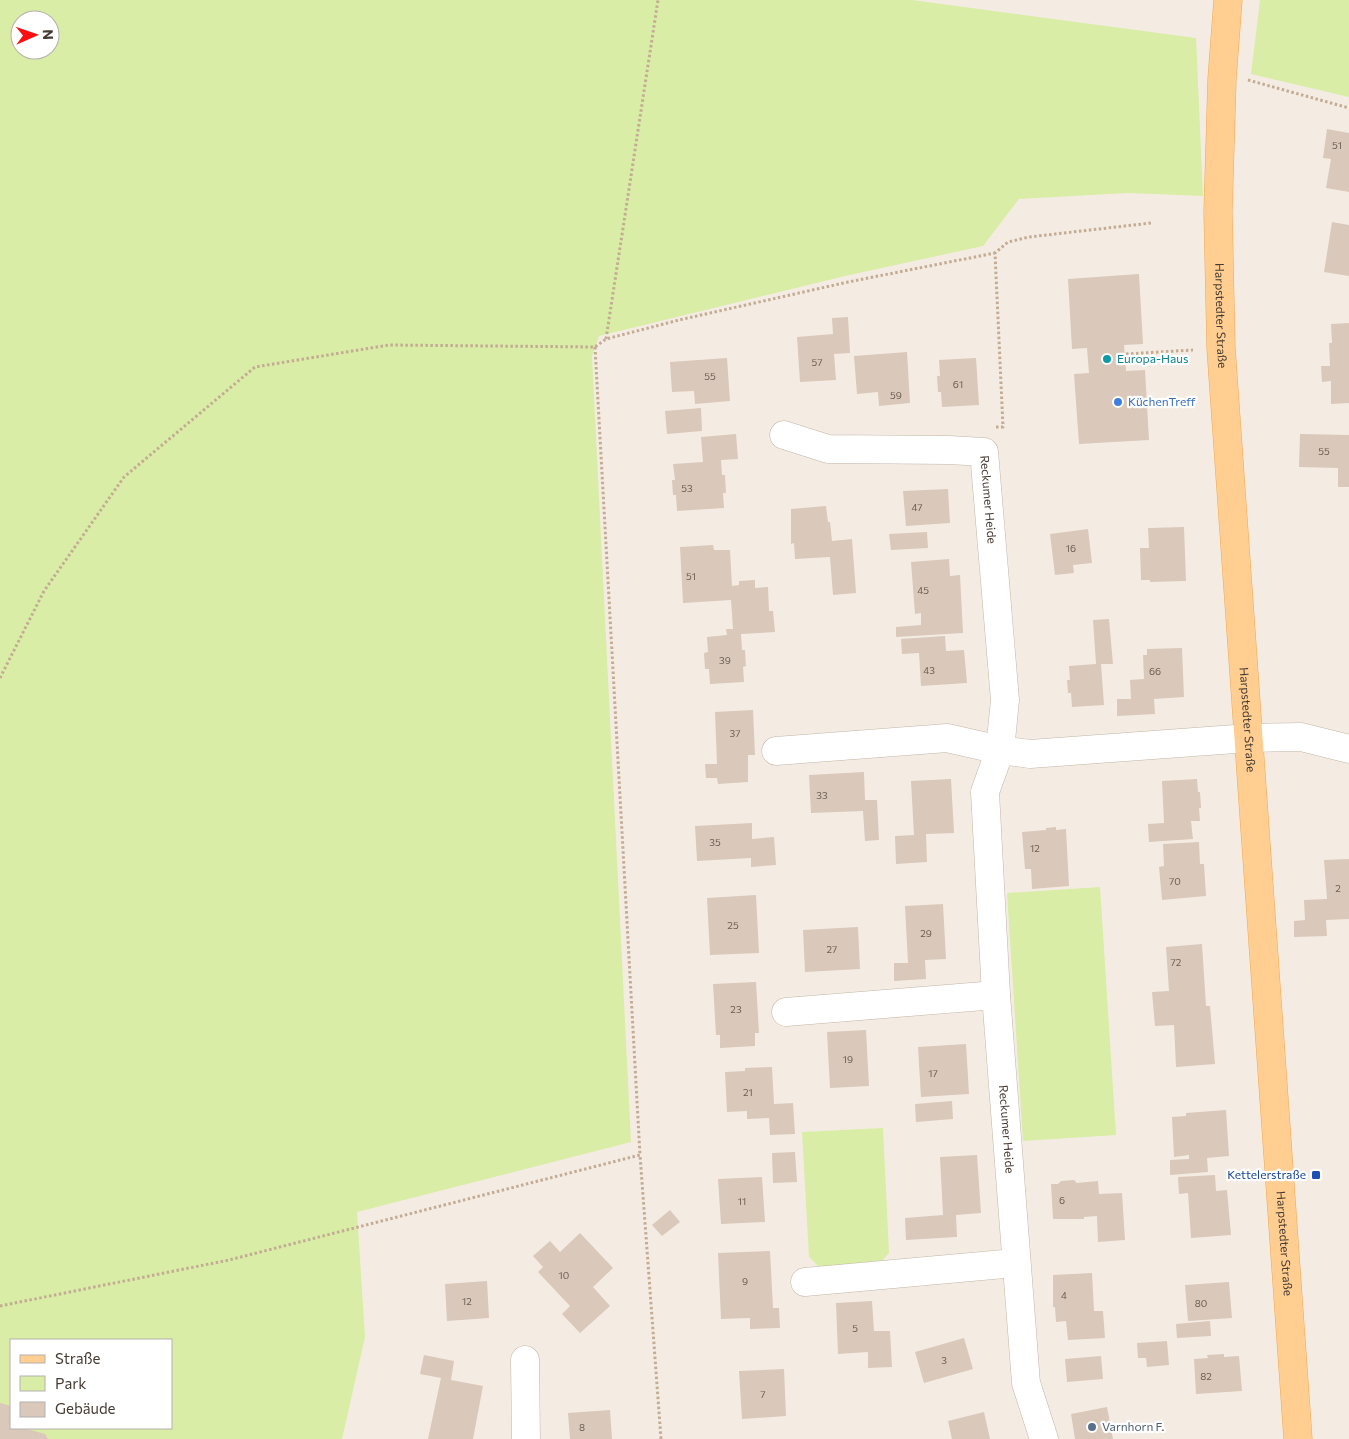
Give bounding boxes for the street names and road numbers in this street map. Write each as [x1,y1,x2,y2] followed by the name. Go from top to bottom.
[1213,263,1230,369] street label: Harpstedter Straße
[978,455,1000,544] street label: Reckumer Heide
[1238,667,1259,773] street label: Harpstedter Straße
[997,1084,1018,1174] street label: Reckumer Heide
[1275,1190,1296,1296] street label: Harpstedter Straße

